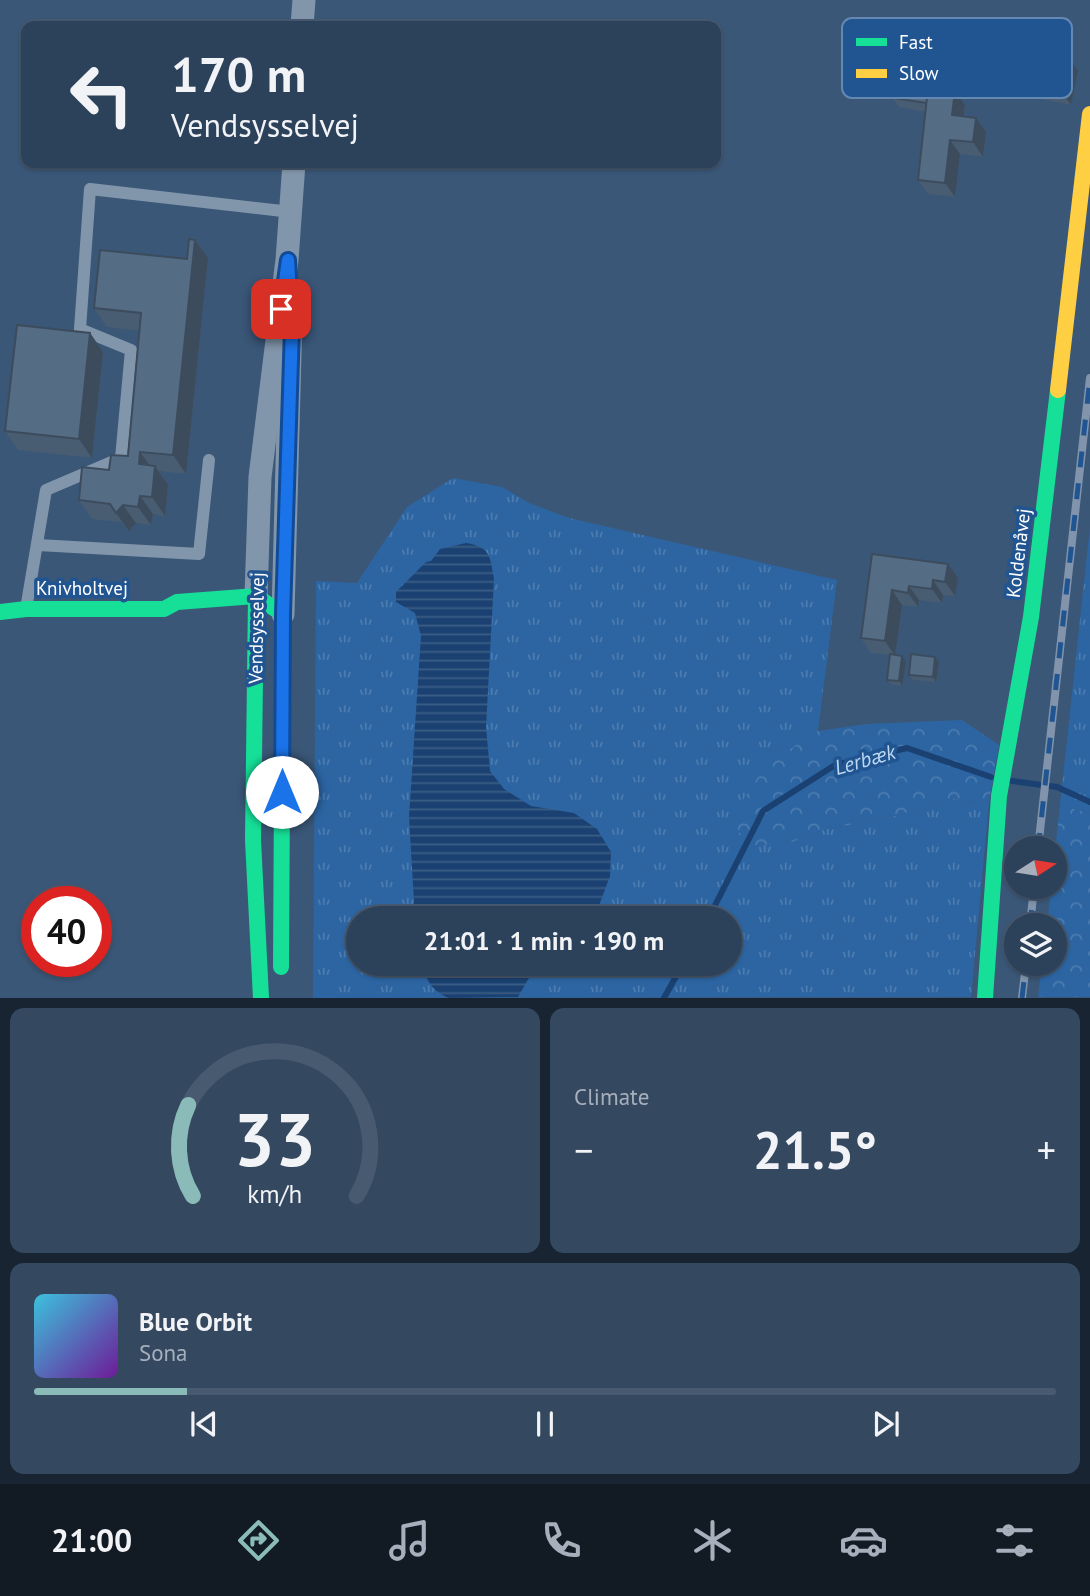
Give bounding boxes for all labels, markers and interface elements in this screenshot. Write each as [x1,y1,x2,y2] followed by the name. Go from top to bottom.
[842,18,1072,98] legend
[899,30,933,54] text: Fast
[171,42,306,106] text: 170 m
[56,49,147,140] icon: left
[899,61,939,85] text: Slow
[171,104,359,146] text: Vendsysselvej
[251,279,311,339] pin
[262,290,300,328] icon: arrive
[1001,507,1035,599] street label: Koldenåvej
[243,572,269,685] street label: Vendsysselvej
[36,576,128,600] street label: Knivholtvej
[831,738,900,781] water label: Lerbæk
[245,755,319,829] position arrow
[1004,836,1068,900] north arrow
[1004,836,1067,976] map controls
[21,886,112,977] speed limit sign: 40
[1004,913,1067,976] button: layers
[424,924,664,957] text: 21:01 · 1 min · 190 m
[574,1082,649,1111] text: Climate
[234,1093,316,1187] text: 33
[753,1116,877,1183] text: 21.5°
[574,1125,593,1174] text: −
[1037,1125,1056,1174] text: +
[248,1178,302,1210] text: km/h
[139,1305,252,1338] text: Blue Orbit
[139,1338,188,1367] text: Sona
[185,1405,223,1443] icon: previous
[526,1405,564,1443] icon: pause
[867,1405,905,1443] icon: next
[234,1516,283,1565] icon: directions
[385,1516,434,1565] icon: music
[537,1516,586,1565] icon: phone
[688,1516,737,1565] icon: climate
[839,1516,888,1565] icon: car
[990,1516,1039,1565] icon: filters
[51,1519,132,1561] text: 21:00

